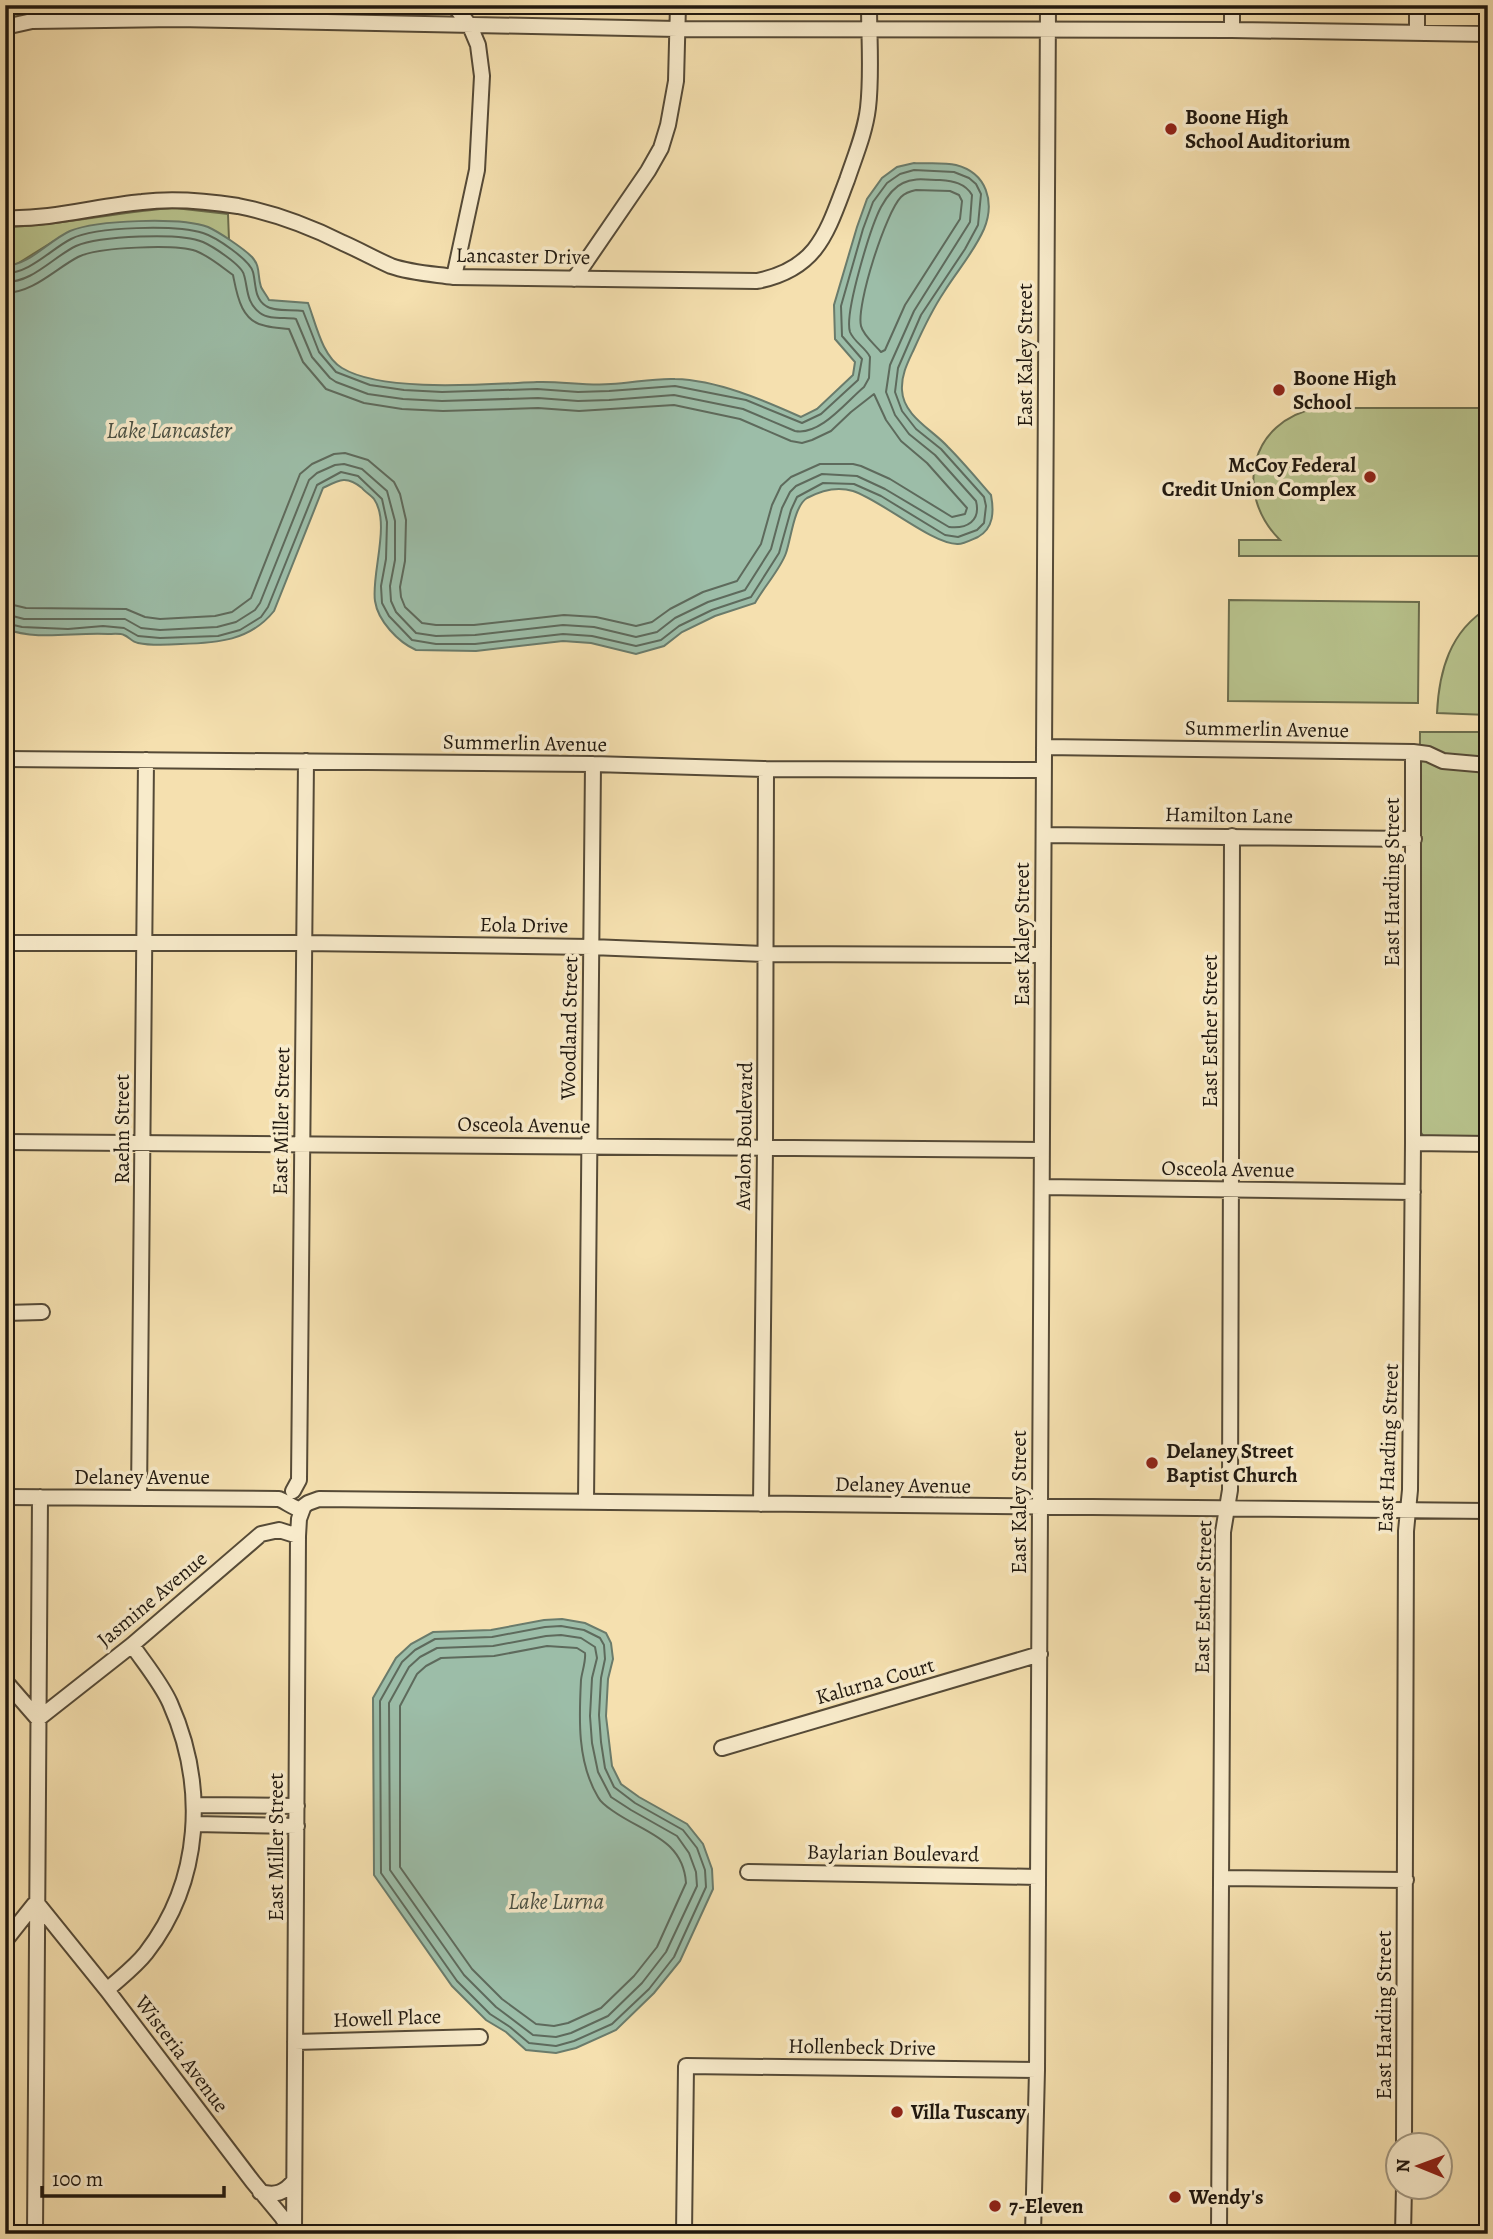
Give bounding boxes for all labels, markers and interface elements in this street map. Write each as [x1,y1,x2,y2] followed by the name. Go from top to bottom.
[1185,103,1351,155] place label: Boone High School Auditorium
[1163,121,1179,137] marker: Boone High School Auditorium
[455,241,591,271] street label: Lancaster Drive
[1011,283,1039,427] street label: East Kaley Street
[1293,364,1397,416] place label: Boone High School
[1271,382,1287,398] marker: Boone High School
[106,415,233,446] water label: Lake Lancaster
[1162,451,1357,503] place label: McCoy Federal Credit Union Complex
[1362,469,1378,485] marker: McCoy Federal Credit Union Complex
[1185,714,1349,744] street label: Summerlin Avenue
[443,728,607,758] street label: Summerlin Avenue
[1378,797,1406,967] street label: East Harding Street
[1165,800,1293,830] street label: Hamilton Lane
[1008,862,1036,1006] street label: East Kaley Street
[479,910,569,940] street label: Eola Drive
[1196,954,1224,1108] street label: East Esther Street
[554,956,584,1101] street label: Woodland Street
[266,1047,296,1195] street label: East Miller Street
[729,1061,759,1211] street label: Avalon Boulevard
[108,1074,136,1184] street label: Raehn Street
[457,1110,591,1140] street label: Osceola Avenue
[1161,1154,1295,1184] street label: Osceola Avenue
[1371,1363,1405,1533] street label: East Harding Street
[1005,1430,1033,1574] street label: East Kaley Street
[1166,1437,1298,1489] place label: Delaney Street Baptist Church
[1144,1455,1160,1471] marker: Delaney Street Baptist Church
[74,1463,210,1491] street label: Delaney Avenue
[835,1470,971,1500] street label: Delaney Avenue
[1188,1520,1218,1674] street label: East Esther Street
[91,1545,213,1653] street label: Jasmine Avenue
[812,1651,938,1711] street label: Kalurna Court
[262,1773,290,1921] street label: East Miller Street
[807,1837,980,1869] street label: Baylarian Boulevard
[508,1886,604,1917] water label: Lake Lurna
[1370,1930,1398,2100] street label: East Harding Street
[128,1989,235,2118] street label: Wisteria Avenue
[332,2002,442,2034] street label: Howell Place
[788,2032,936,2062] street label: Hollenbeck Drive
[910,2098,1027,2126] place label: Villa Tuscany
[889,2104,905,2120] marker: Villa Tuscany
[1384,2130,1454,2200] north arrow
[42,2155,224,2199] scale bar
[1390,2158,1416,2173] text: N
[52,2165,103,2193] text: 100 m
[1188,2183,1264,2211] place label: Wendy's
[1167,2189,1183,2205] marker: Wendy's
[1009,2192,1084,2220] place label: 7-Eleven
[987,2198,1003,2214] marker: 7-Eleven

